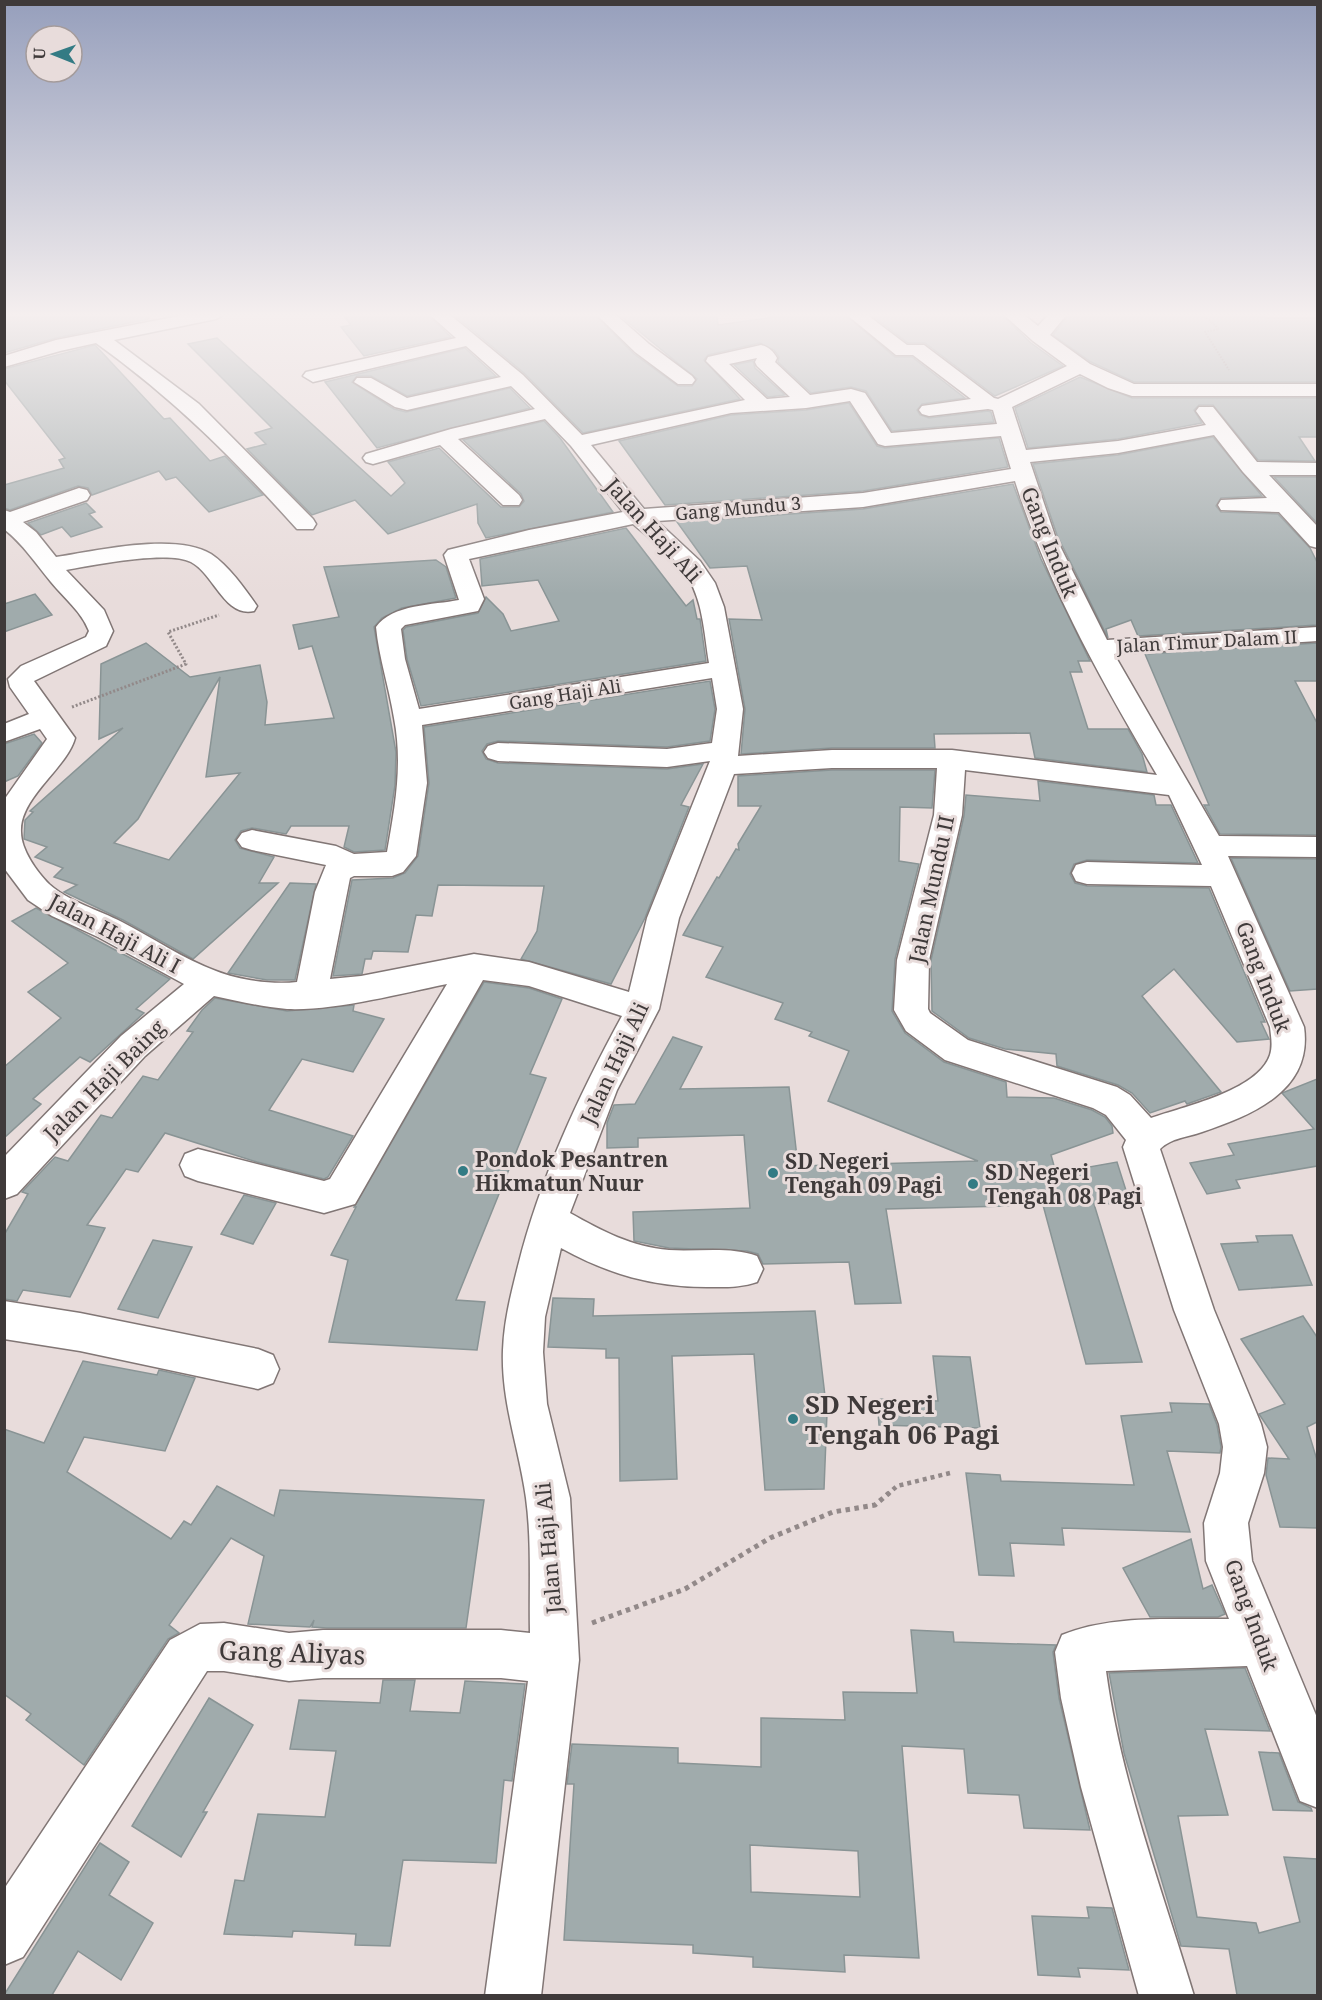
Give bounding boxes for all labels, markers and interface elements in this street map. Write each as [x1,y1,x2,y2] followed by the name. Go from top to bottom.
[24,24,84,84] north arrow
[28,48,50,60] text: U
[599,471,709,588] street label: Jalan Haji Ali
[1015,483,1085,602] street label: Gang Induk
[674,491,802,525] street label: Gang Mundu 3
[1115,624,1298,658] street label: Jalan Timur Dalam II
[507,673,623,715] street label: Gang Haji Ali
[901,813,960,966] street label: Jalan Mundu II
[44,886,186,979] street label: Jalan Haji Ali I
[1230,917,1298,1037] street label: Gang Induk
[573,997,655,1129] street label: Jalan Haji Ali
[37,1013,171,1147] street label: Jalan Haji Baing
[475,1145,668,1197] place label: Pondok Pesantren Hikmatun Nuur
[785,1147,943,1199] place label: SD Negeri Tengah 09 Pagi
[985,1158,1143,1210] place label: SD Negeri Tengah 08 Pagi
[456,1164,470,1178] marker: Pondok Pesantren Hikmatun Nuur
[766,1166,780,1180] marker: SD Negeri Tengah 09 Pagi
[966,1177,980,1191] marker: SD Negeri Tengah 08 Pagi
[805,1386,1000,1452] place label: SD Negeri Tengah 06 Pagi
[786,1412,800,1426] marker: SD Negeri Tengah 06 Pagi
[528,1481,568,1616] street label: Jalan Haji Ali
[1219,1555,1285,1675] street label: Gang Induk
[218,1631,366,1673] street label: Gang Aliyas

